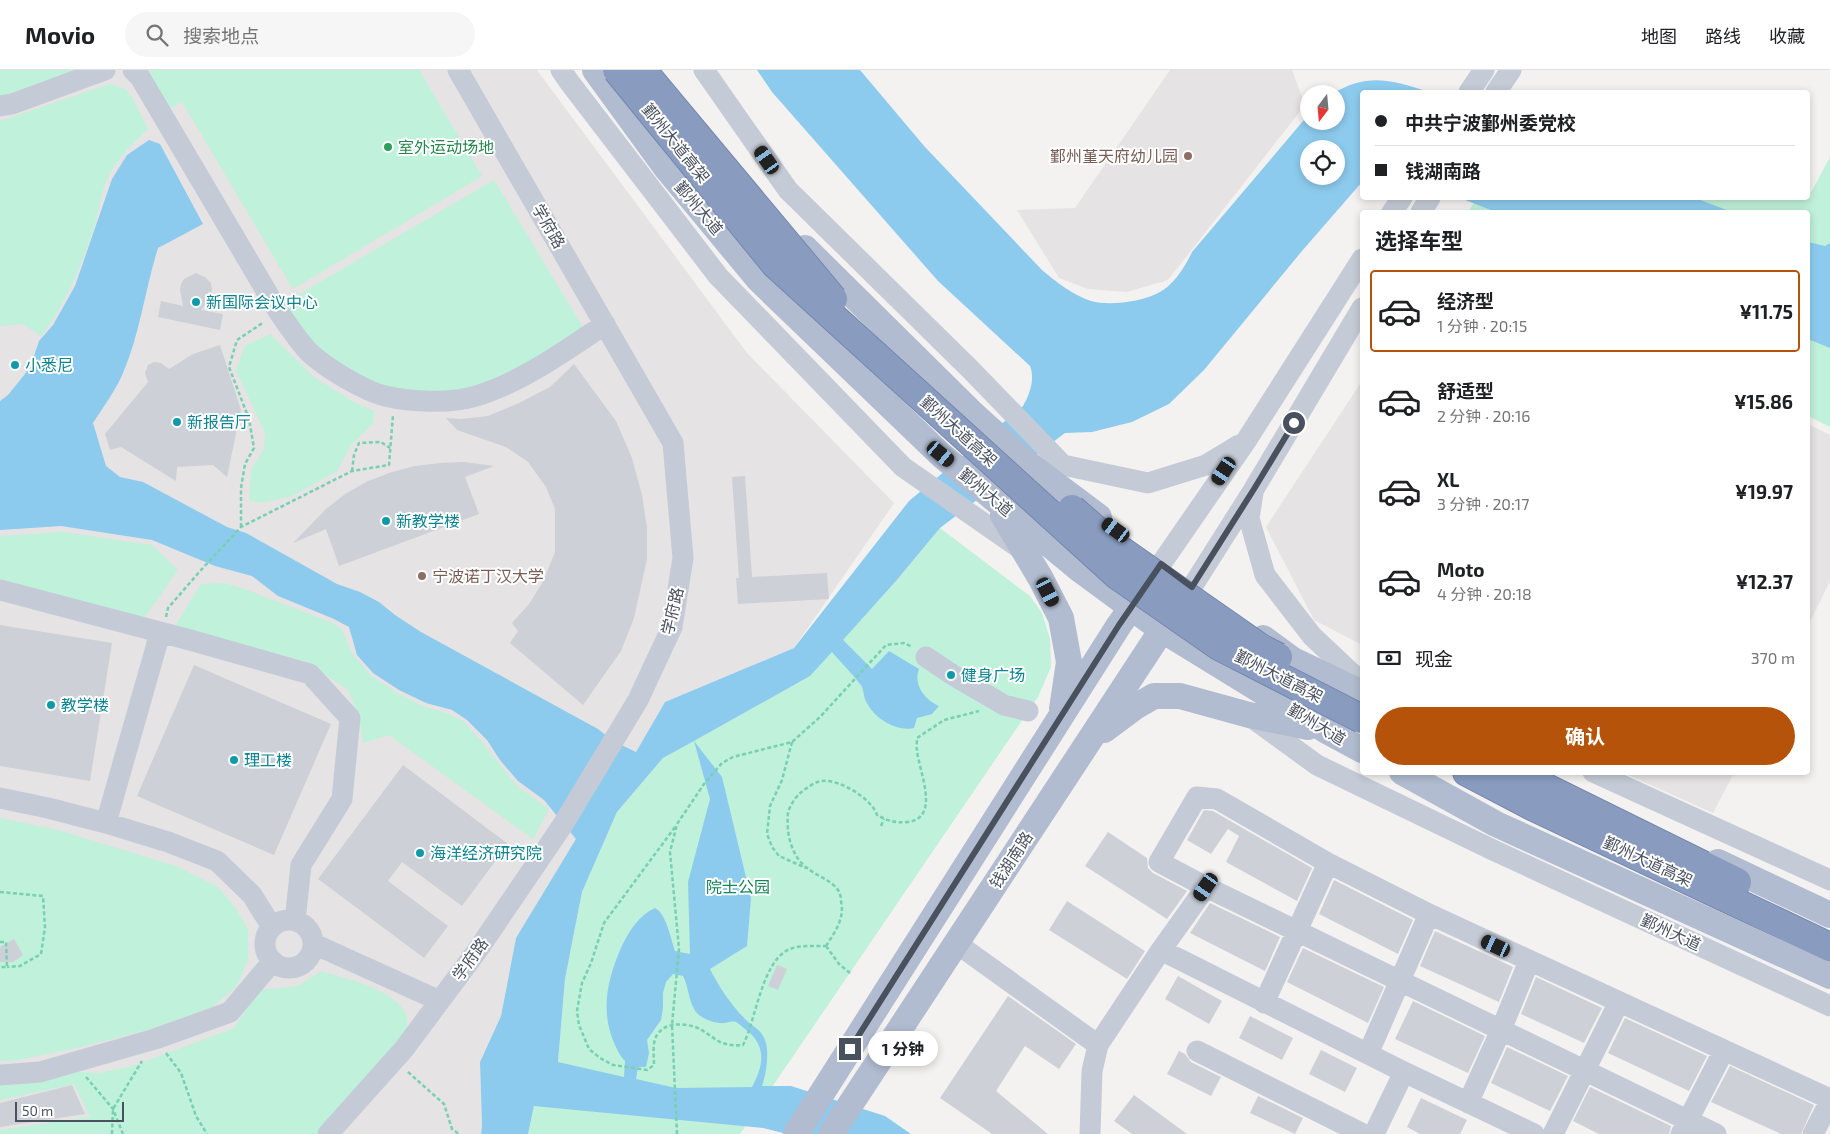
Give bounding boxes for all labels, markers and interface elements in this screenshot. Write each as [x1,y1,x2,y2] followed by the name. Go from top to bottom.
[125,12,475,57] search box
[25,20,95,49] text: Movio
[143,21,171,49] icon: search
[183,24,259,47] text: 搜索地点
[1641,25,1677,47] text: 地图
[1705,25,1741,47] text: 路线
[1769,25,1805,47] text: 收藏
[1300,85,1345,130] north arrow
[1300,85,1345,185] map controls
[639,99,714,186] street label: 鄞州大道高架
[1405,111,1576,134] text: 中共宁波鄞州委党校
[398,137,494,156] place label: 室外运动场地
[1300,140,1345,185] button: locate
[382,141,394,153] marker: 室外运动场地
[752,143,781,177] car
[1050,146,1178,165] place label: 鄞州堇天府幼儿园
[1182,150,1194,162] marker: 鄞州堇天府幼儿园
[1405,159,1481,182] text: 钱湖南路
[672,177,727,238] street label: 鄞州大道
[529,200,570,251] street label: 学府路
[1375,227,1463,253] text: 选择车型
[1377,289,1422,334] icon: car
[1437,289,1494,312] text: 经济型
[206,292,318,311] place label: 新国际会议中心
[190,296,202,308] marker: 新国际会议中心
[1739,300,1793,323] text: ¥11.75
[1437,316,1527,335] text: 1 分钟 · 20:15
[25,355,73,374] place label: 小悉尼
[9,359,21,371] marker: 小悉尼
[1377,379,1422,424] icon: car
[1437,379,1494,402] text: 舒适型
[1734,390,1793,413] text: ¥15.86
[917,391,1001,470] street label: 鄞州大道高架
[1437,406,1530,425] text: 2 分钟 · 20:16
[187,412,251,431] place label: 新报告厅
[1283,412,1305,434] route start
[171,416,183,428] marker: 新报告厅
[924,439,957,469] car
[1209,454,1238,488] car
[956,464,1017,519] street label: 鄞州大道
[1437,468,1459,491] text: XL
[1377,469,1422,514] icon: car
[1735,480,1793,503] text: ¥19.97
[1437,494,1529,513] text: 3 分钟 · 20:17
[396,511,460,530] place label: 新教学楼
[380,515,392,527] marker: 新教学楼
[1099,515,1132,545] car
[1437,558,1485,581] text: Moto
[1377,559,1422,604] icon: car
[432,566,544,585] place label: 宁波诺丁汉大学
[416,570,428,582] marker: 宁波诺丁汉大学
[1736,570,1793,593] text: ¥12.37
[1034,575,1061,609] car
[1437,584,1532,603] text: 4 分钟 · 20:18
[657,585,686,636] street label: 学府路
[1375,644,1403,672] icon: cash
[1232,645,1326,706] street label: 鄞州大道高架
[1415,647,1453,670] text: 现金
[1751,648,1795,667] text: 370 m
[961,665,1025,684] place label: 健身广场
[945,669,957,681] marker: 健身广场
[61,695,109,714] place label: 教学楼
[45,699,57,711] marker: 教学楼
[1285,699,1350,748] street label: 鄞州大道
[1375,707,1795,765] button: 确认
[244,750,292,769] place label: 理工楼
[228,754,240,766] marker: 理工楼
[985,828,1036,892] street label: 钱湖南路
[1601,832,1696,889] street label: 鄞州大道高架
[430,843,542,862] place label: 海洋经济研究院
[414,847,426,859] marker: 海洋经济研究院
[1191,870,1220,904] car
[706,877,770,896] park label: 院士公园
[1638,909,1704,954] street label: 鄞州大道
[1479,933,1512,959] car
[448,934,491,984] street label: 学府路
[868,1032,938,1066] callout: 1 分钟
[839,1038,861,1060] route end
[882,1039,924,1058] text: 1 分钟
[15,1099,124,1122] scale bar
[22,1102,53,1119] text: 50 m

